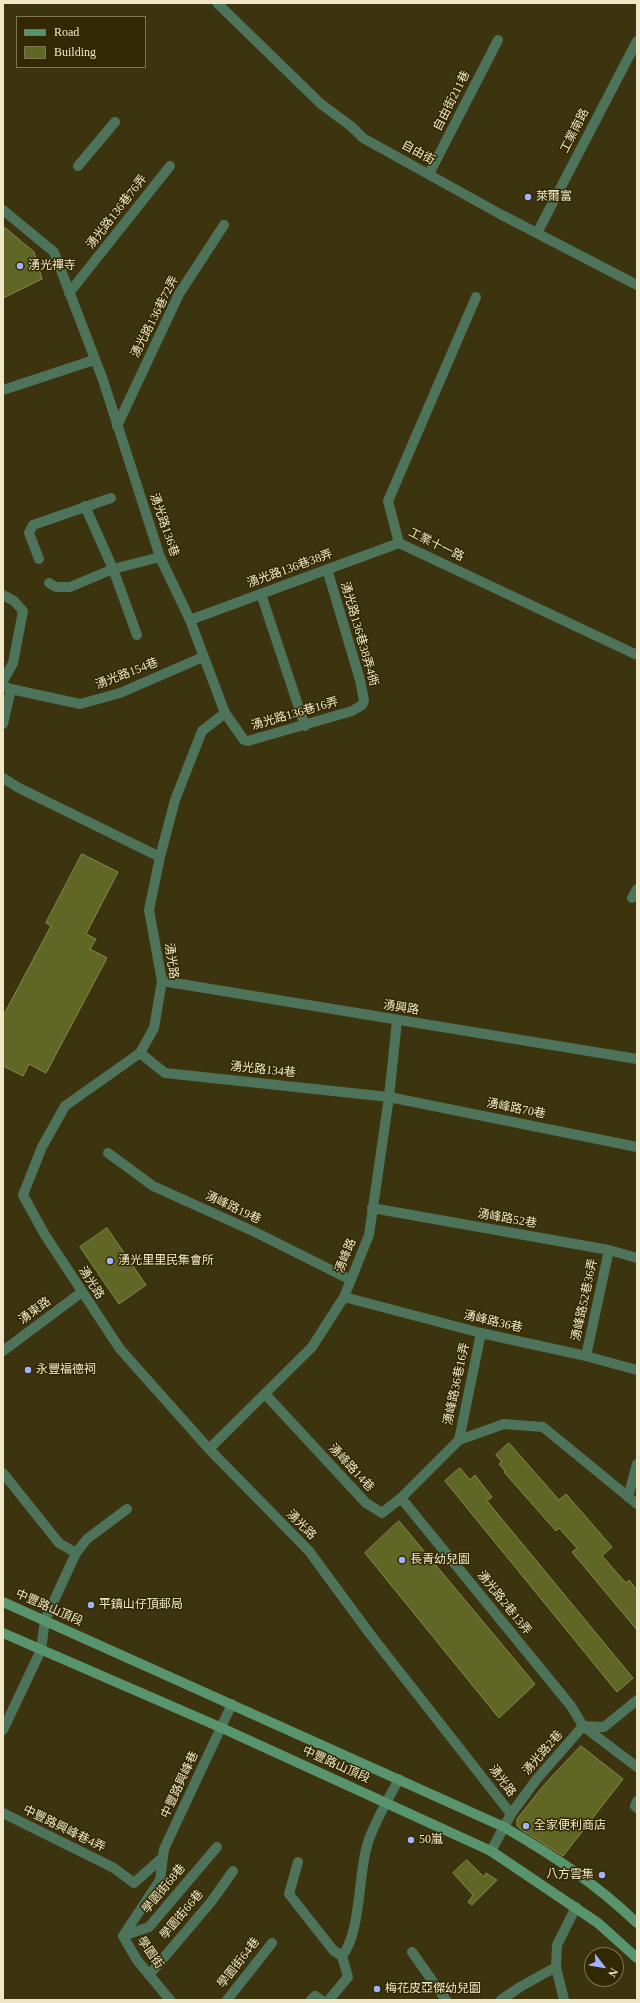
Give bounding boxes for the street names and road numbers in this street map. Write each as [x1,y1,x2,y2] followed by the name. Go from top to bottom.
[431,69,473,133] street label: 自由街211巷
[558,106,592,156] street label: 工業南路
[399,138,437,168] street label: 自由街
[84,172,150,252] street label: 湧光路136巷76弄
[128,274,182,360] street label: 湧光路136巷72弄
[146,491,182,559] street label: 湧光路136巷
[406,525,466,565] street label: 工業十一路
[245,547,335,591] street label: 湧光路136巷38弄
[337,580,381,688] street label: 湧光路136巷38弄4衖
[94,655,160,693] street label: 湧光路154巷
[250,695,340,733] street label: 湧光路136巷16弄
[161,942,181,980] street label: 湧光路
[382,998,420,1018] street label: 湧興路
[229,1059,297,1081] street label: 湧光路134巷
[485,1096,547,1122] street label: 湧峰路70巷
[203,1189,263,1227] street label: 湧峰路19巷
[476,1207,538,1231] street label: 湧峰路52巷
[333,1237,359,1275] street label: 湧峰路
[569,1257,601,1343] street label: 湧峰路52巷36弄
[75,1264,107,1302] street label: 湧光路
[16,1295,54,1327] street label: 湧東路
[462,1308,524,1336] street label: 湧峰路36巷
[441,1341,473,1427] street label: 湧峰路36巷16弄
[325,1441,377,1495] street label: 湧峰路14巷
[283,1507,319,1543] street label: 湧光路
[474,1568,534,1638] street label: 湧光路2巷13弄
[13,1587,85,1629] street label: 中豐路山頂段
[520,1728,566,1778] street label: 湧光路2巷
[300,1744,372,1786] street label: 中豐路山頂段
[158,1749,202,1821] street label: 中豐路興峰巷
[485,1762,519,1800] street label: 湧光路
[20,1803,108,1855] street label: 中豐路興峰巷4弄
[139,1861,189,1917] street label: 學園街68巷
[157,1887,207,1943] street label: 學園街66巷
[134,1934,166,1972] street label: 學園街
[215,1935,263,1991] street label: 學園街64巷

